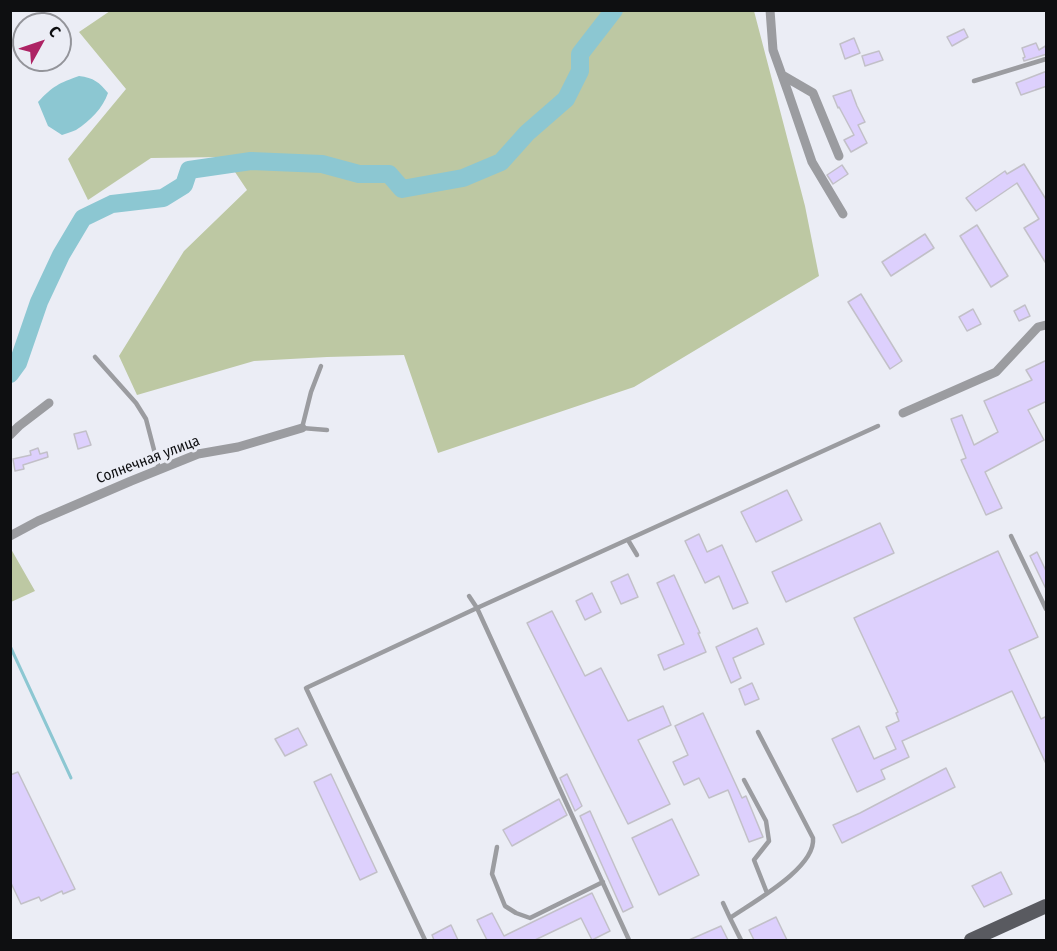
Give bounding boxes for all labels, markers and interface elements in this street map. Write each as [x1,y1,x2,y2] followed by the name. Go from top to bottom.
[12,12,72,72] north arrow
[45,22,65,41] text: С
[94,432,202,488] street label: Солнечная улица

